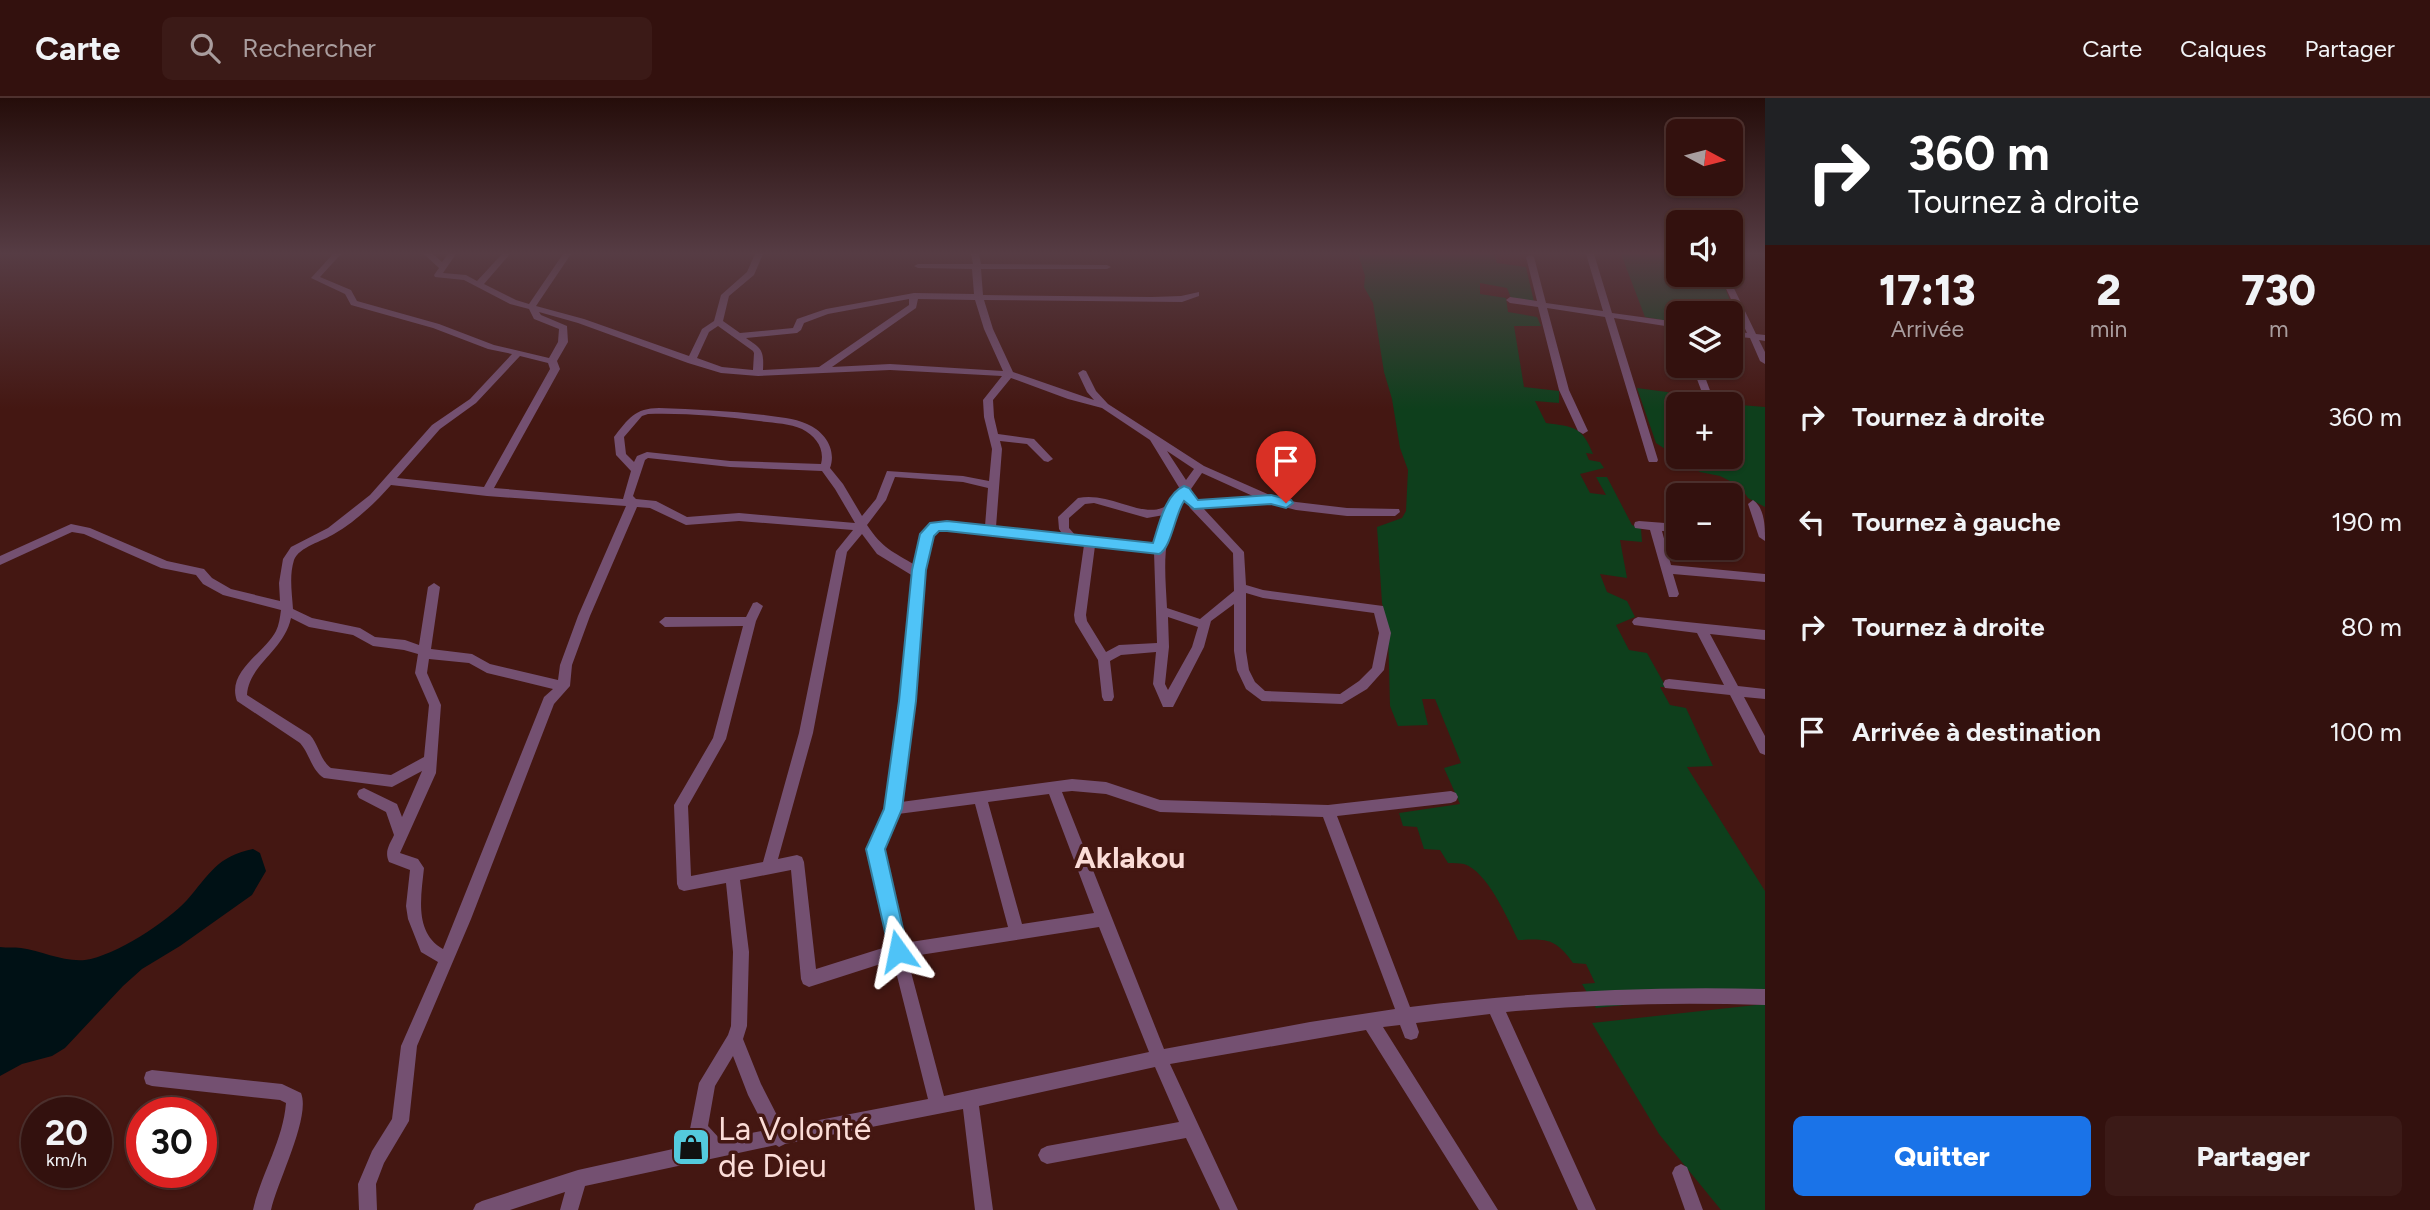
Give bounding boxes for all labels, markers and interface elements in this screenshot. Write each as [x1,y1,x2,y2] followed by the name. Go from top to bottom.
[162,17,652,80] search box
[35,29,120,68] text: Carte
[186,29,224,67] icon: search
[242,32,376,64] text: Rechercher
[2082,34,2142,63] text: Carte
[2180,34,2266,63] text: Calques
[2304,34,2395,63] text: Partager
[1666,119,1743,196] north arrow
[1666,119,1743,560] map controls
[1908,123,2050,182] text: 360 m
[1793,126,1884,217] icon: right
[1908,183,2139,221] text: Tournez à droite
[1666,210,1743,287] button: sound
[1879,265,1976,316] text: 17:13
[2096,265,2121,316] text: 2
[2241,265,2316,316] text: 730
[1666,301,1743,378] button: layers
[1891,315,1964,343] text: Arrivée
[2090,315,2127,343] text: min
[2269,315,2288,343] text: m
[1666,392,1743,469] button: +
[1793,398,1831,436] icon: right
[1852,401,2045,433] text: Tournez à droite
[2328,401,2402,433] text: 360 m
[1256,431,1316,503] pin
[1267,442,1305,480] icon: arrive
[1666,483,1743,560] button: −
[1793,503,1831,541] icon: left
[1852,506,2061,538] text: Tournez à gauche
[2331,506,2402,538] text: 190 m
[1793,608,1831,646] icon: right
[1852,611,2045,643] text: Tournez à droite
[2341,611,2402,643] text: 80 m
[1793,713,1831,751] icon: arrive
[1852,716,2101,748] text: Arrivée à destination
[2329,716,2402,748] text: 100 m
[1075,839,1185,876] district label: Aklakou
[861,914,935,988] position arrow
[126,1097,217,1188] speed limit sign: 30
[718,1110,871,1185] place label: La Volonté de Dieu
[45,1112,88,1154] text: 20
[1793,1116,2091,1196] button: Quitter
[2105,1116,2402,1196] button: Partager
[670,1126,712,1168] shop icon: La Volonté de Dieu
[46,1149,87,1171] text: km/h

